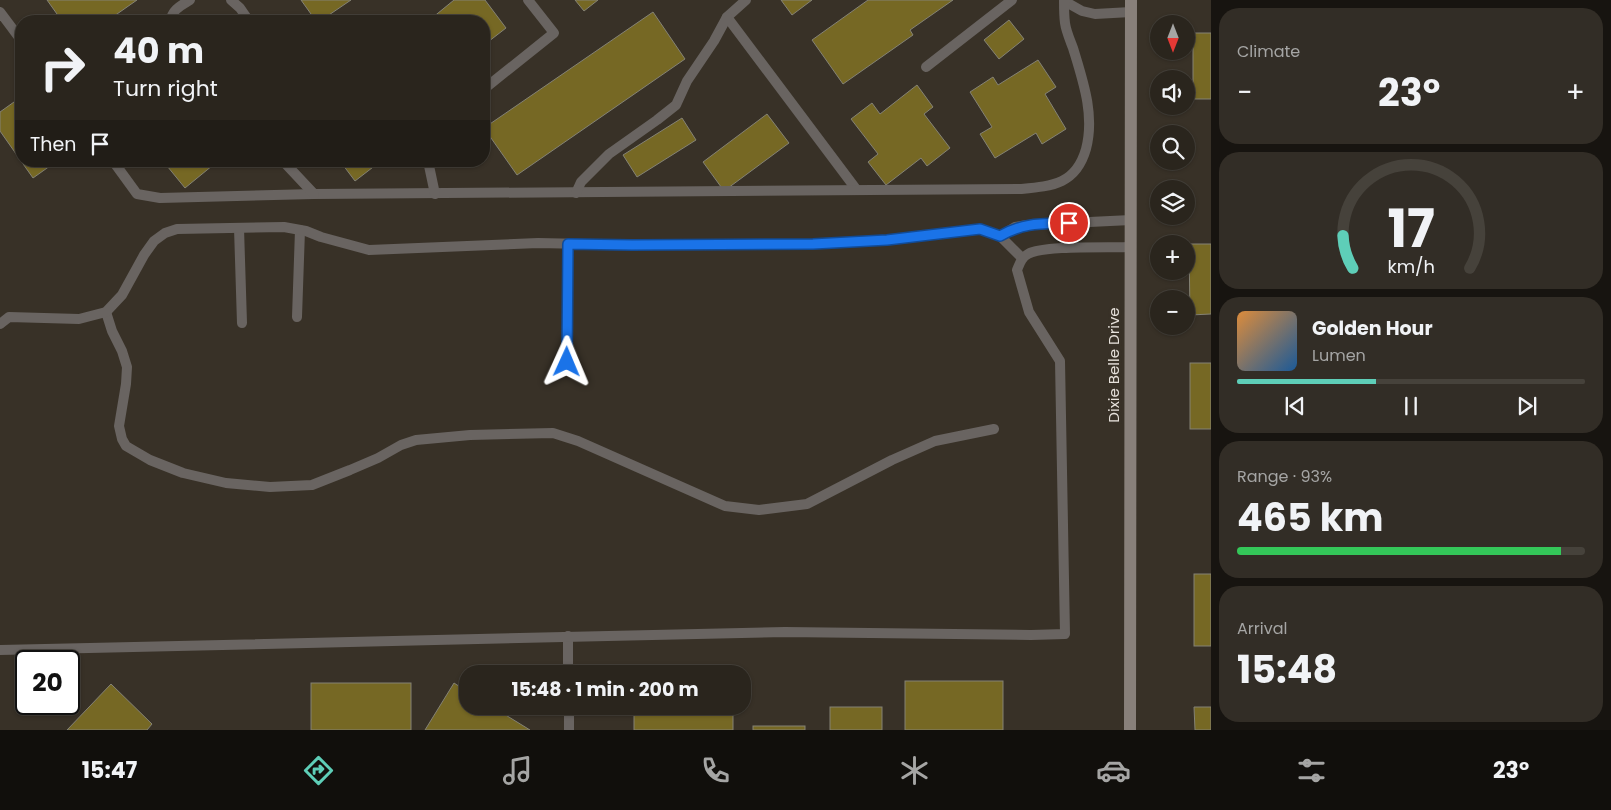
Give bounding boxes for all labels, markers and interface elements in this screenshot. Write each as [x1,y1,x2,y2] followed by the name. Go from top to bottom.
[1150,15,1195,60] north arrow
[1150,15,1195,335] map controls
[113,26,204,75] text: 40 m
[30,35,95,100] icon: right
[1237,40,1300,63] text: Climate
[1378,66,1440,119] text: 23°
[1150,70,1195,115] button: sound
[113,73,218,104] text: Turn right
[1237,73,1252,112] text: −
[1566,73,1585,112] text: +
[1150,125,1195,170] button: search
[86,130,114,158] icon: arrive
[30,131,76,158] text: Then
[1150,180,1195,225] button: layers
[1387,192,1435,265] text: 17
[1048,202,1090,244] pin
[1055,209,1083,237] icon: arrive
[1150,235,1195,280] button: +
[1387,254,1435,279] text: km/h
[1150,290,1195,335] button: −
[1103,307,1124,423] street label: Dixie Belle Drive
[1312,315,1433,342] text: Golden Hour
[540,335,592,387] position arrow
[1312,344,1366,367] text: Lumen
[1281,392,1309,420] icon: previous
[1397,392,1425,420] icon: pause
[1513,392,1541,420] icon: next
[1237,465,1332,488] text: Range · 93%
[1237,491,1383,544] text: 465 km
[1237,617,1287,640] text: Arrival
[1237,643,1337,696] text: 15:48
[15,650,80,715] speed limit sign: 20
[511,676,699,703] text: 15:48 · 1 min · 200 m
[301,753,336,788] icon: directions
[500,753,535,788] icon: music
[698,753,733,788] icon: phone
[897,753,932,788] icon: climate
[1096,753,1131,788] icon: car
[1294,753,1329,788] icon: filters
[82,755,137,786] text: 15:47
[1493,755,1529,786] text: 23°

